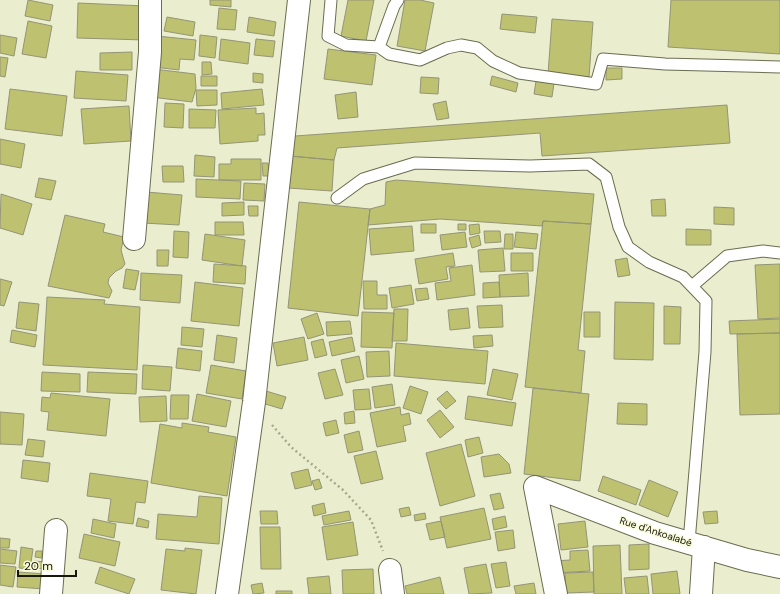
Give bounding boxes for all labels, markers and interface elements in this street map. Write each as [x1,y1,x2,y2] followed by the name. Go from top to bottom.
[618,514,694,549] street label: Rue d'Ankoalabé
[18,552,76,578] scale bar
[24,558,53,574] text: 20 m

